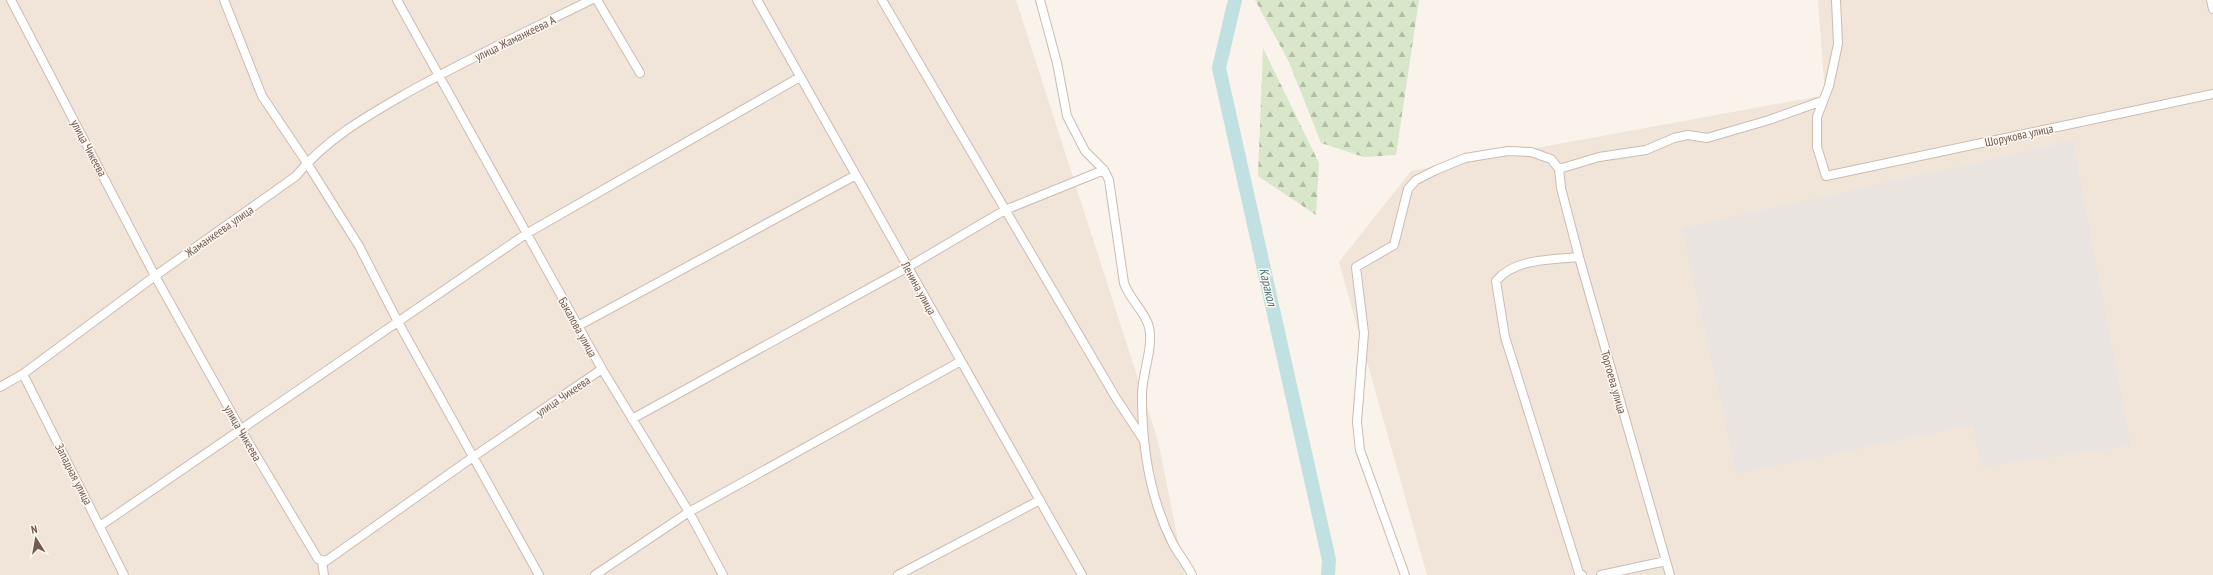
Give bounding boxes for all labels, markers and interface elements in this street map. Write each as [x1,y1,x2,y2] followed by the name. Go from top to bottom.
[472,12,558,64] street label: улица Жаманкеева А
[68,117,110,179] street label: улица Чикеева
[1983,120,2055,150] street label: Шорукова улица
[181,202,256,261] street label: Жаманкеева улица
[898,258,940,317] street label: Ленина улица
[1255,266,1281,309] water label: Каракол
[555,294,601,360] street label: Бакалова улица
[1598,349,1630,415] street label: Торгоева улица
[533,372,593,420] street label: улица Чикеева
[221,402,265,464] street label: улица Чикеева
[52,441,96,507] street label: Западная улица
[16,519,56,559] north arrow
[30,522,38,537] text: N

